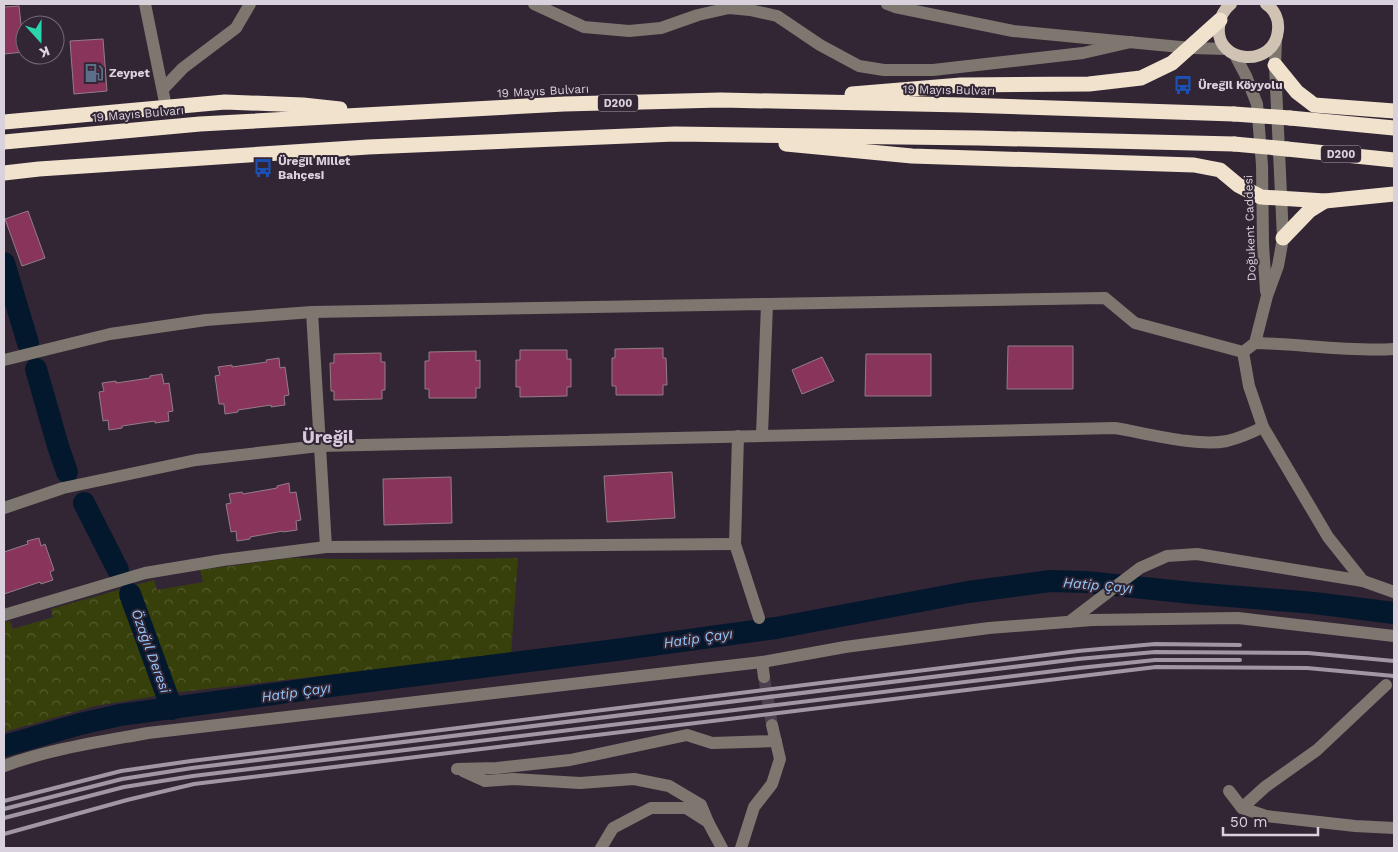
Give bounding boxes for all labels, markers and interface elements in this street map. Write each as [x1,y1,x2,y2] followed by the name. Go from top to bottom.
[15,15,65,65] north arrow
[37,43,52,61] text: K
[83,62,105,84] fuel station icon: Zeypet
[109,66,150,80] place label: Zeypet
[1172,74,1194,96] bus stop icon: Üreğil Köyyolu
[1198,78,1283,92] place label: Üreğil Köyyolu
[497,82,589,100] street label: 19 Mayıs Bulvarı
[903,82,995,98] street label: 19 Mayıs Bulvarı
[598,95,638,112] road number: D200
[91,103,185,125] street label: 19 Mayıs Bulvarı
[1321,146,1361,162] road number: D200
[278,154,351,182] place label: Üreğil Millet Bahçesi
[252,157,274,179] bus stop icon: Üreğil Millet Bahçesi
[1241,175,1259,281] street label: Doğukent Caddesi
[302,426,354,447] district label: Üreğil
[1063,574,1134,596] water label: Hatip Çayı
[128,607,174,696] water label: Özağıl Deresi
[662,625,734,651] water label: Hatip Çayı
[260,679,332,705] water label: Hatip Çayı
[1223,804,1318,836] scale bar
[1230,813,1267,831] text: 50 m

